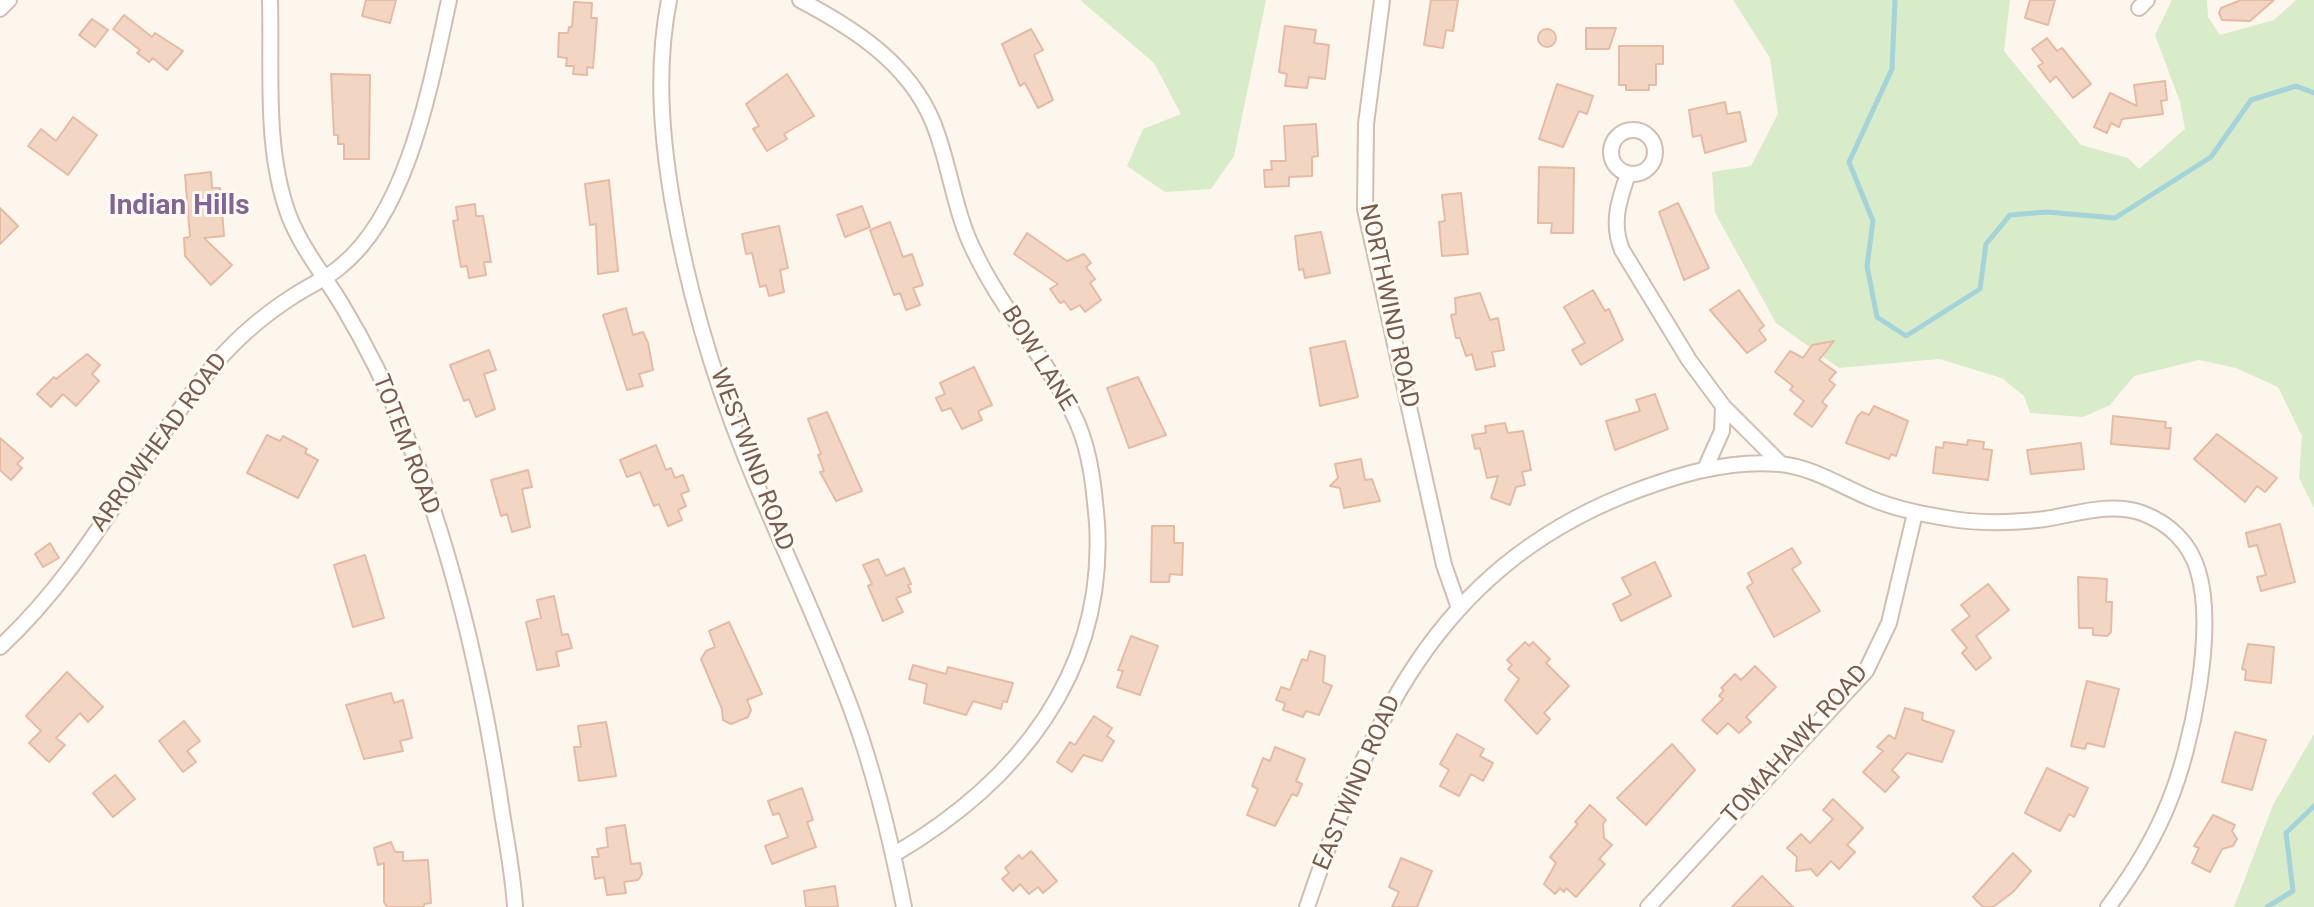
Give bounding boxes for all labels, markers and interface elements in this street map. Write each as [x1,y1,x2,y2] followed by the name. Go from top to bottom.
[108,190,250,224] district label: Indian Hills
[1352,201,1424,411] street label: NORTHWIND ROAD
[994,301,1082,417] street label: BOW LANE
[86,348,234,538] street label: ARROWHEAD ROAD
[703,365,799,555] street label: WESTWIND ROAD
[365,371,445,519] street label: TOTEM ROAD
[1717,659,1875,831] street label: TOMAHAWK ROAD
[1308,691,1408,875] street label: EASTWIND ROAD

